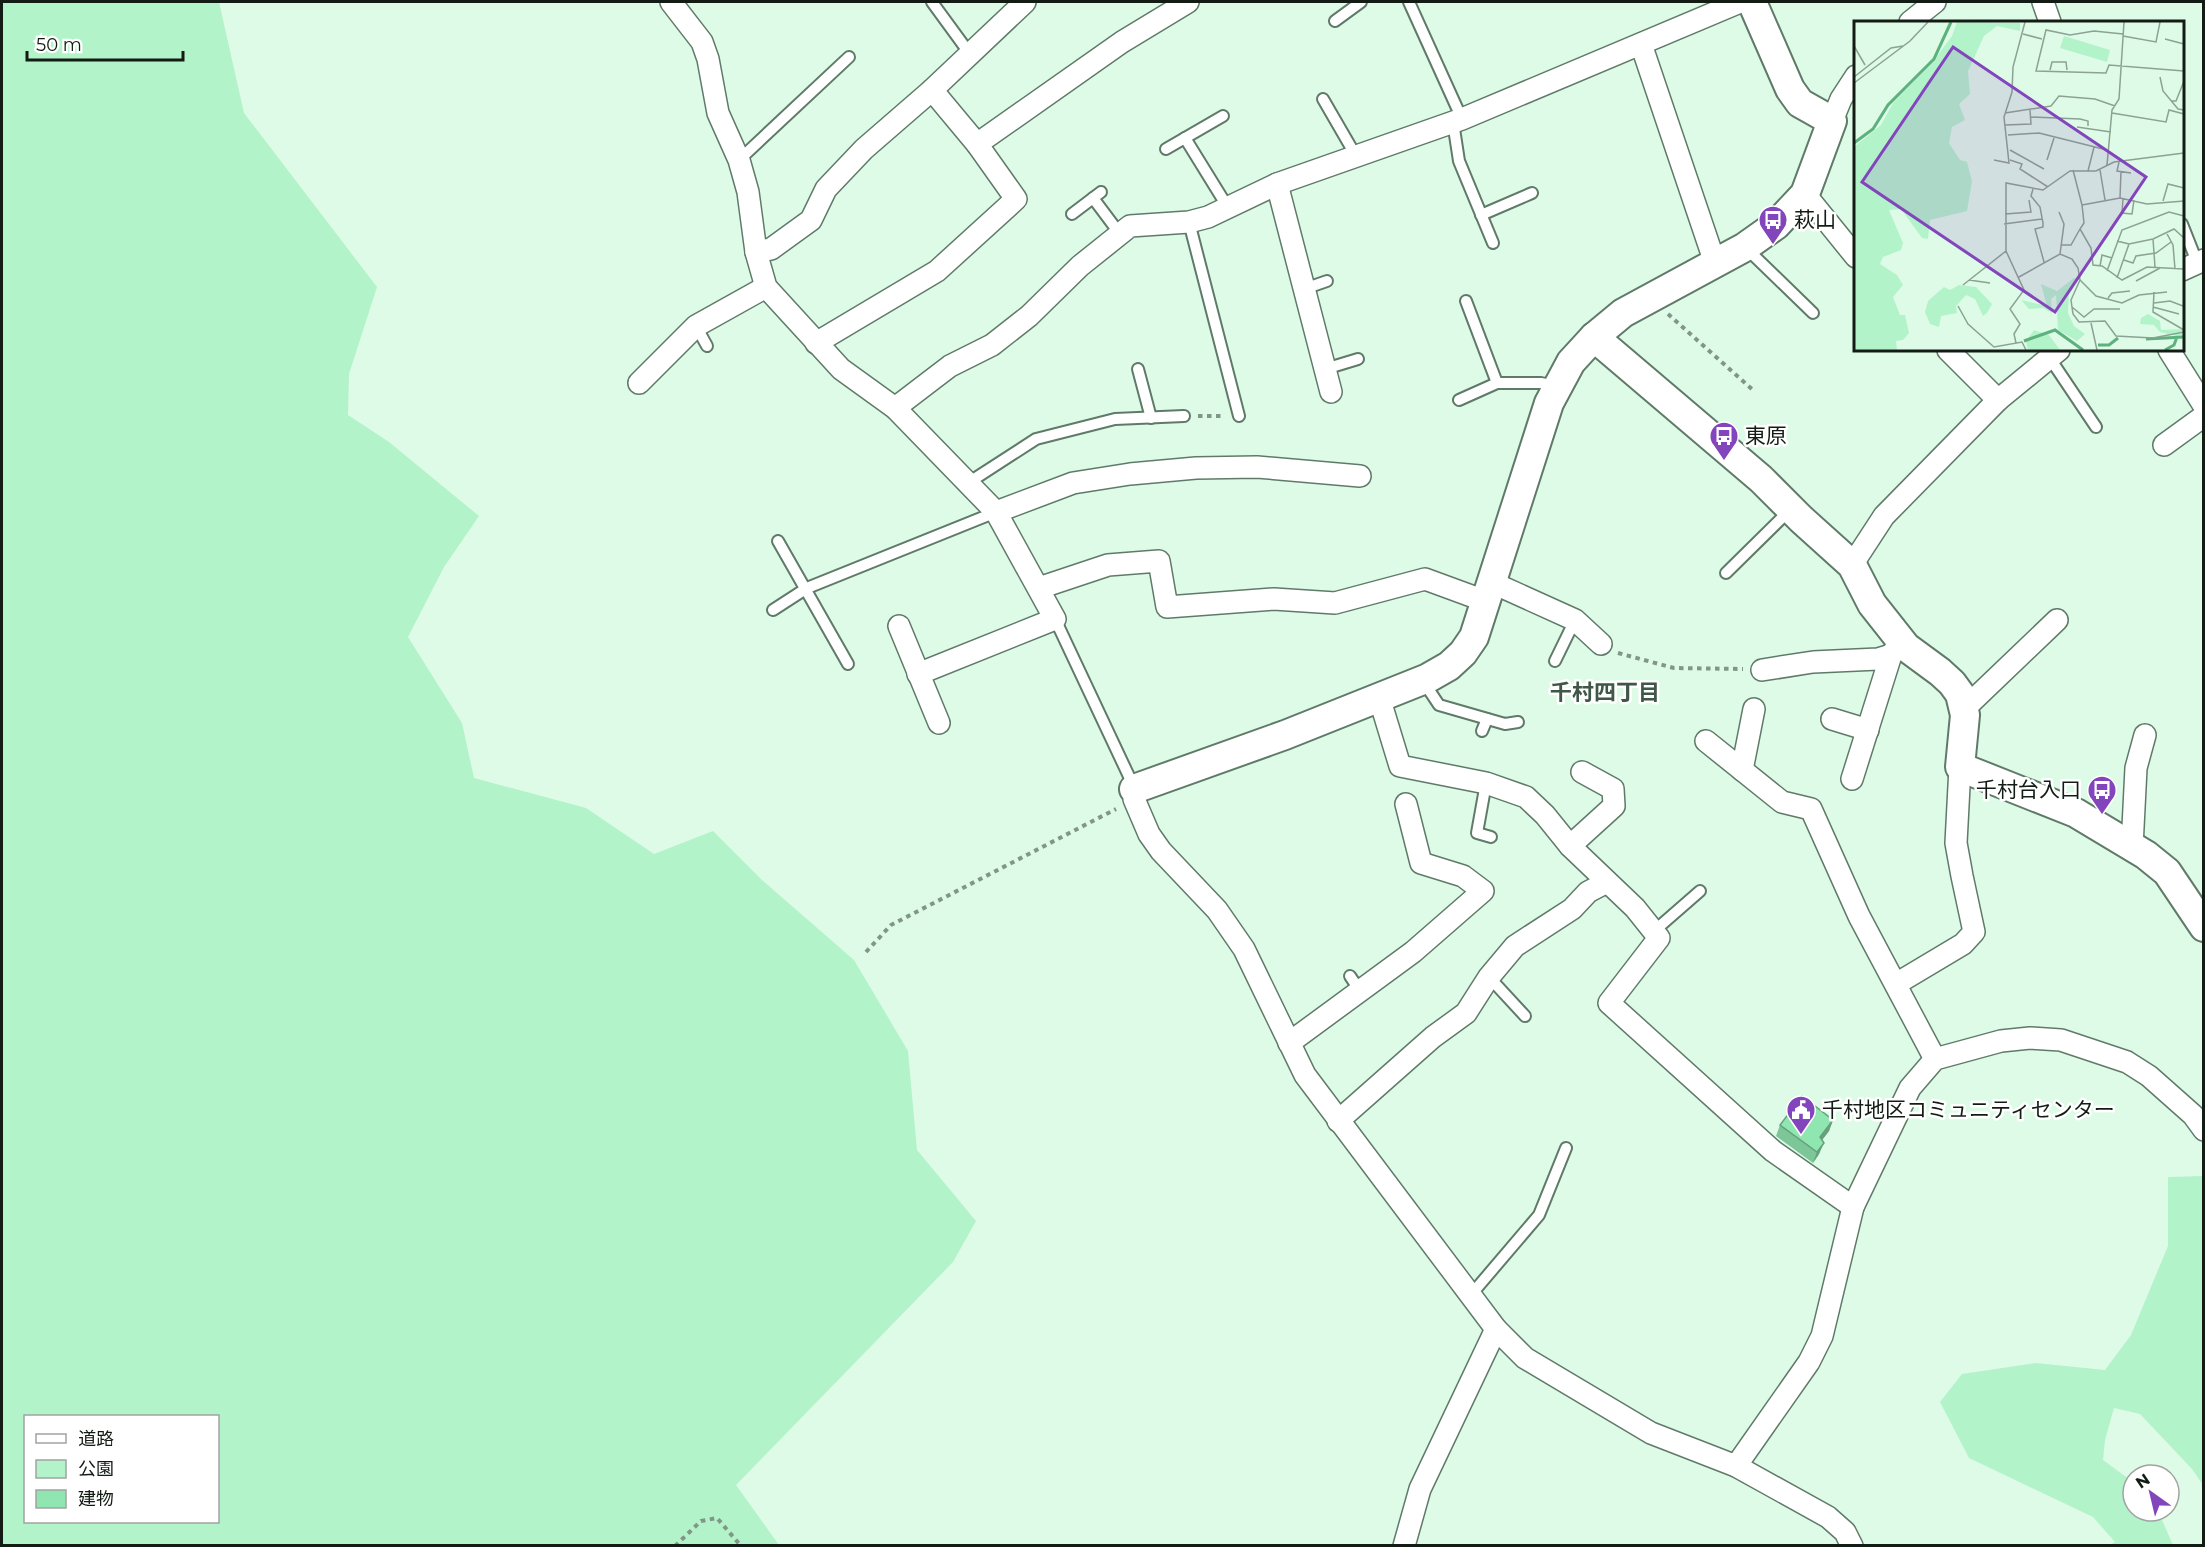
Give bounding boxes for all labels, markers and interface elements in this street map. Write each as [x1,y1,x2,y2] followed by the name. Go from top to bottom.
[1854,21,2184,351] inset map
[27,24,183,62] scale bar
[36,34,82,56] text: 50 m
[1757,204,1789,246] bus stop icon: 萩山
[1794,207,1836,232] place label: 萩山
[1708,420,1740,462] bus stop icon: 東原
[1745,423,1787,448] place label: 東原
[1550,679,1660,706] district label: 千村四丁目
[2086,774,2118,816] bus stop icon: 千村台入口
[1976,777,2081,802] place label: 千村台入口
[1785,1094,1817,1136] public building icon: 千村地区コミュニティセンター
[1822,1097,2115,1122] place label: 千村地区コミュニティセンター
[24,1415,219,1523] legend
[78,1428,114,1450] text: 道路
[78,1458,114,1480] text: 公園
[2121,1463,2181,1523] north arrow
[2132,1469,2154,1492] text: N
[78,1488,114,1510] text: 建物

